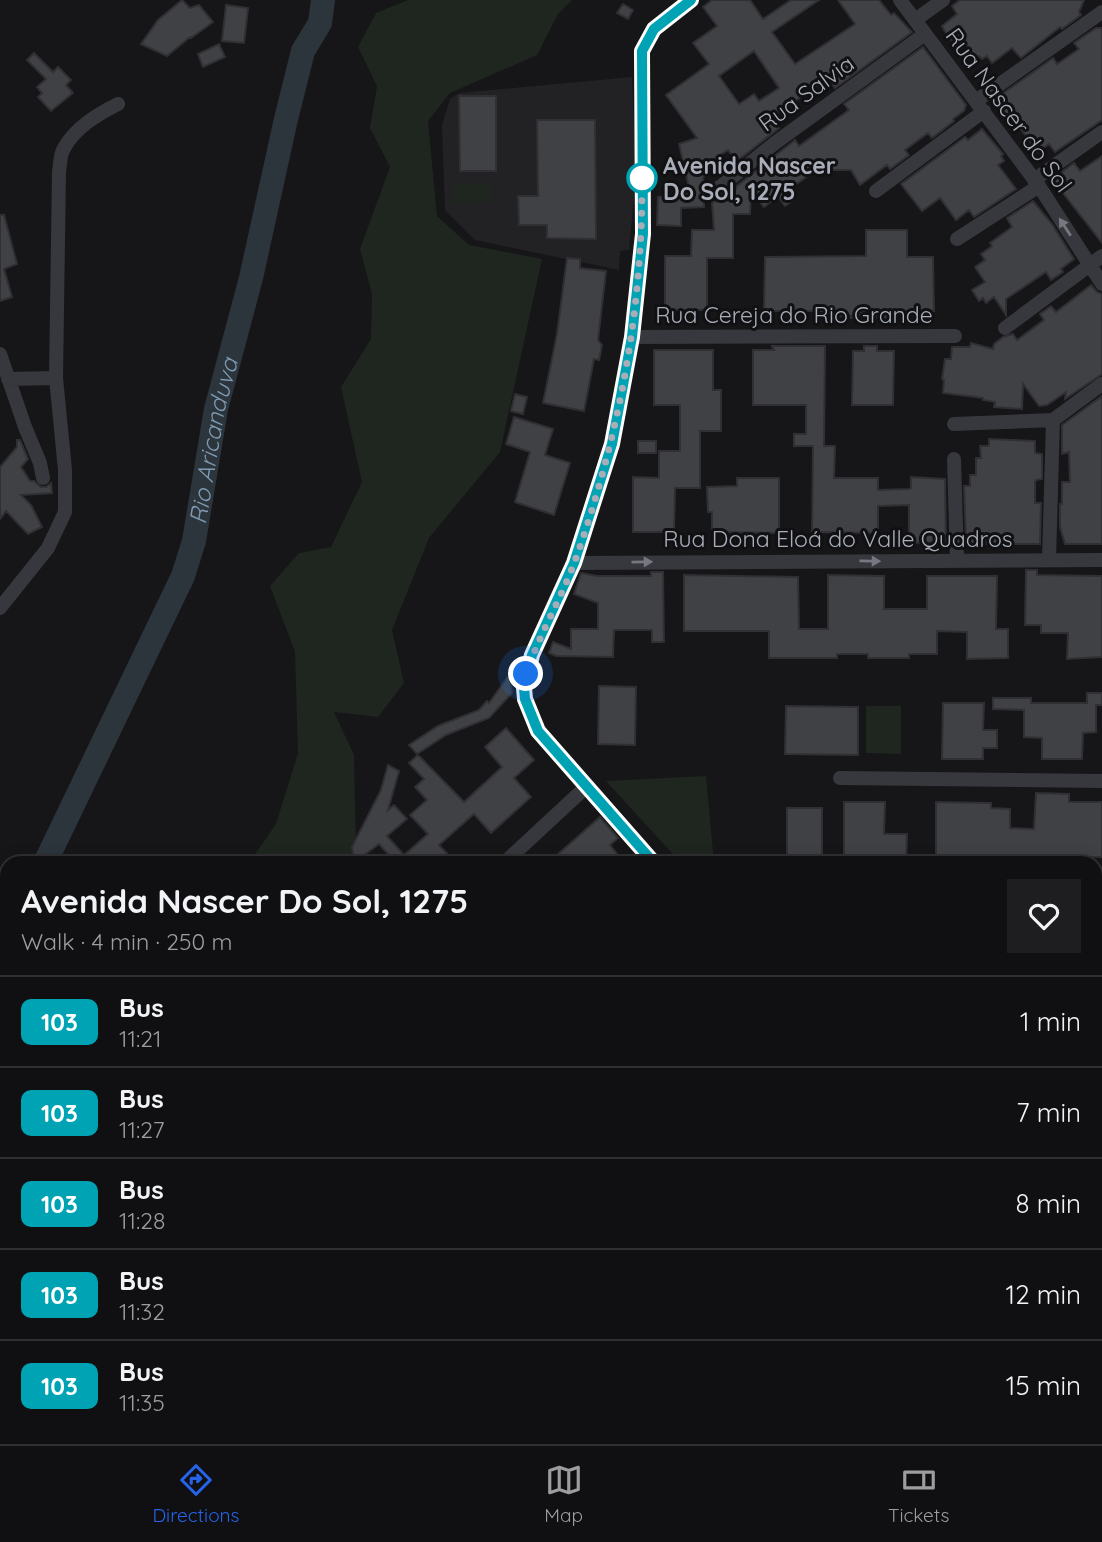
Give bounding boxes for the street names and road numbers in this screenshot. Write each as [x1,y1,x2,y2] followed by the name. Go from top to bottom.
[940,22,1078,198] street label: Rua Nascer do Sol
[753,49,859,137] street label: Rua Salvia
[655,300,933,329] street label: Rua Cereja do Rio Grande
[663,524,1013,553] street label: Rua Dona Eloá do Valle Quadros

